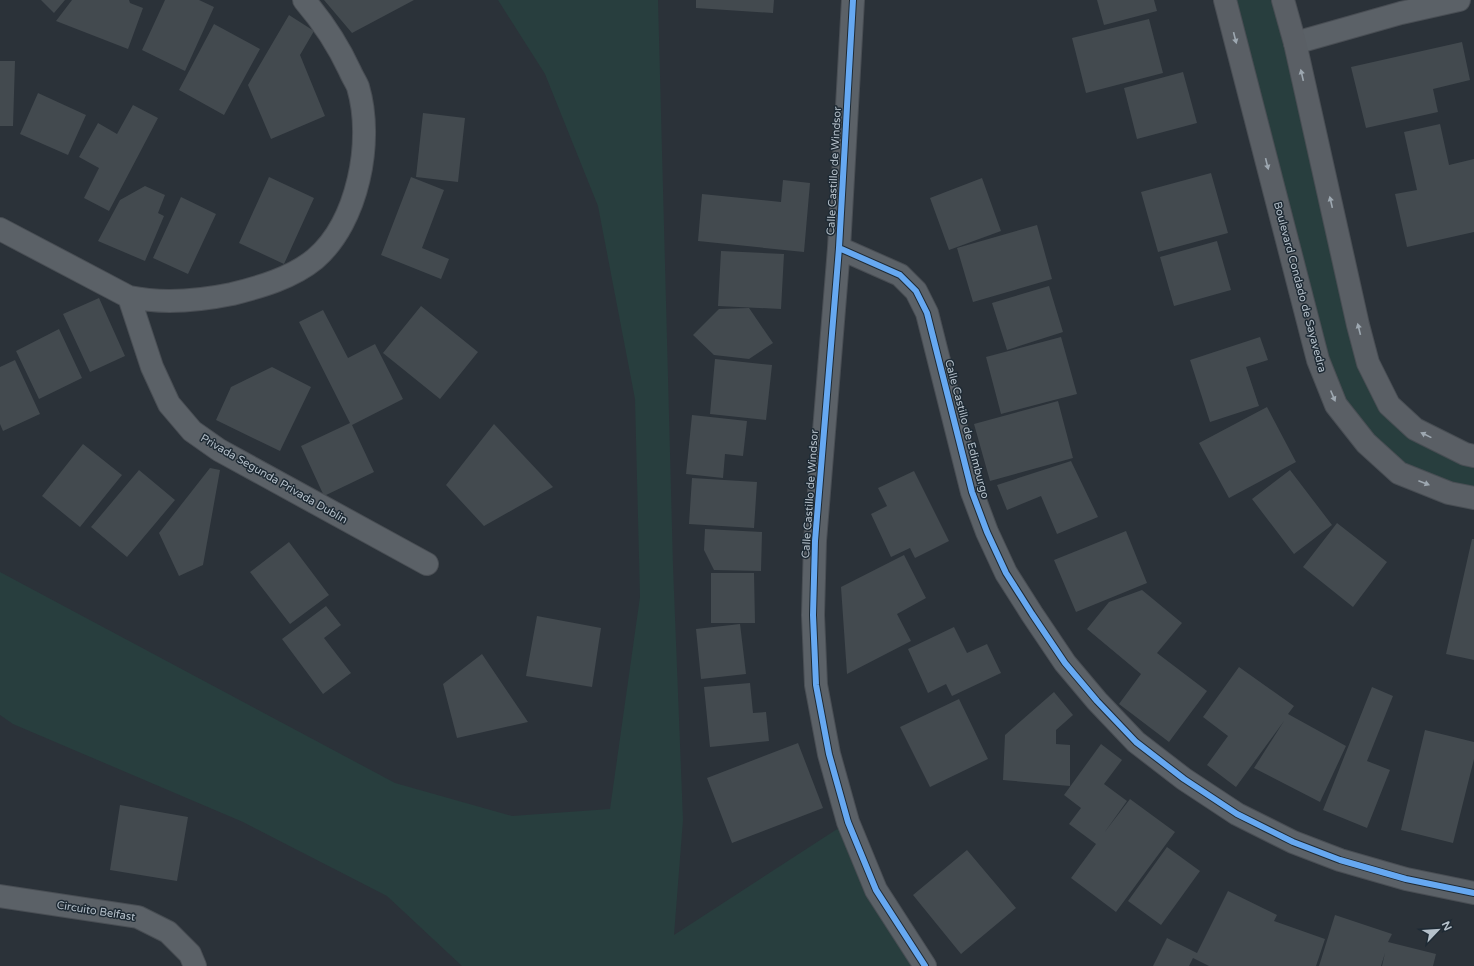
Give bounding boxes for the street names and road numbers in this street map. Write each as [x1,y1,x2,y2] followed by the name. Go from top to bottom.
[824,105,844,236] street label: Calle Castillo de Windsor
[1271,200,1329,374] street label: Boulevard Condado de Sayavedra
[942,358,992,500] street label: Calle Castillo de Edimburgo
[799,428,821,559] street label: Calle Castillo de Windsor
[198,431,350,527] street label: Privada Segunda Privada Dublin
[56,898,136,924] street label: Circuito Belfast

